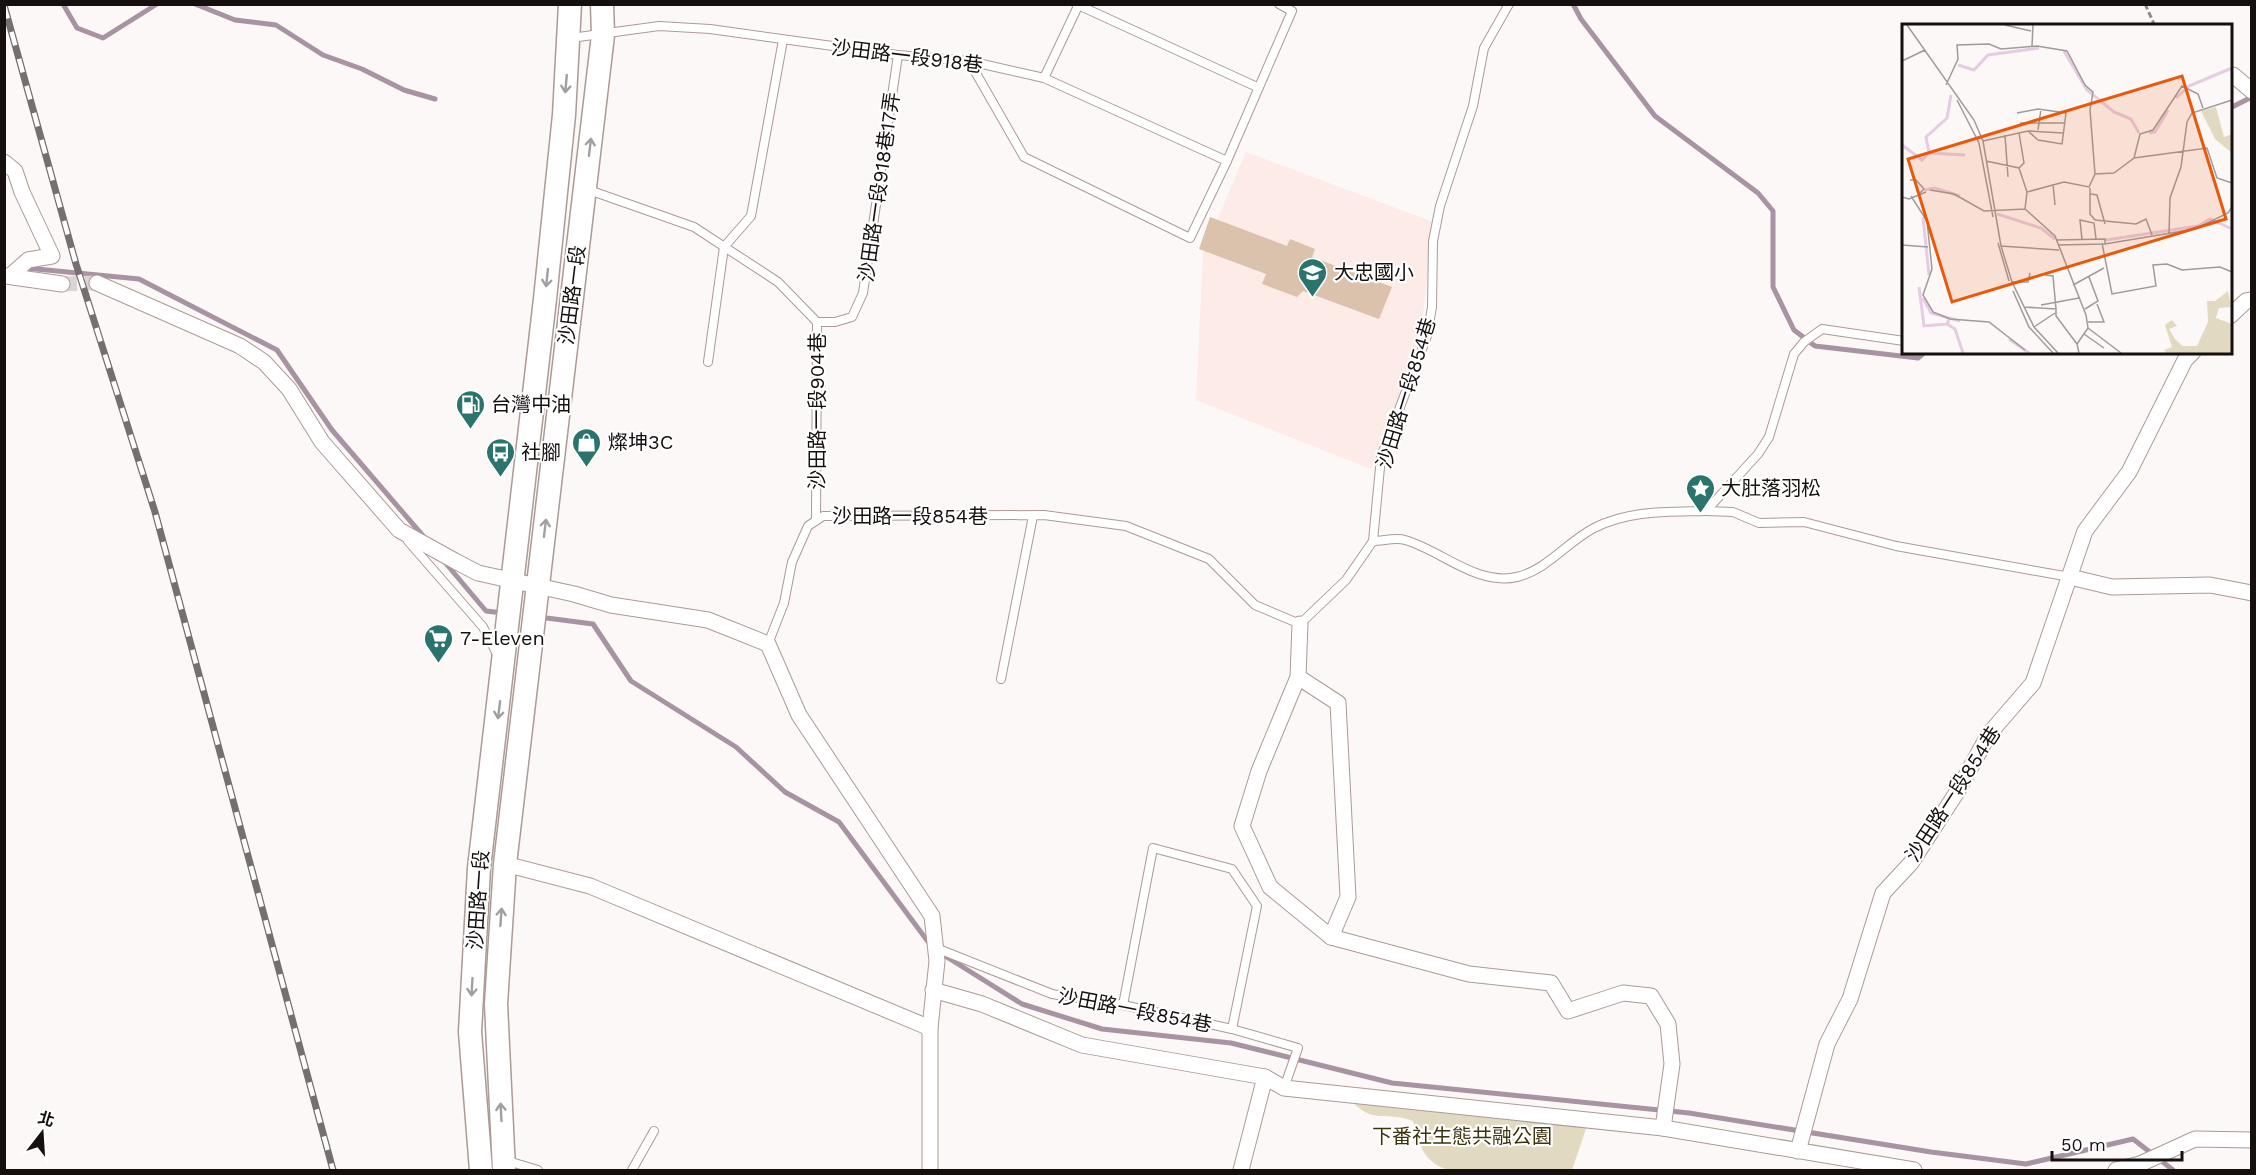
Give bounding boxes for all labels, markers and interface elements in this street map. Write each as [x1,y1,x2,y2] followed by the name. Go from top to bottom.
[1902,24,2232,354] inset map
[830,35,984,77] street label: 沙田路一段918巷
[560,73,571,93] one-way arrow
[854,91,904,283] street label: 沙田路一段918巷17弄
[585,137,596,157] one-way arrow
[554,244,590,346] street label: 沙田路一段
[1297,256,1329,298] school or university icon: 大忠國小
[1334,260,1414,284] place label: 大忠國小
[541,267,552,287] one-way arrow
[1372,315,1440,471] street label: 沙田路一段854巷
[805,333,829,490] street label: 沙田路一段904巷
[454,388,486,430] fuel station icon: 台灣中油
[491,392,571,416] place label: 台灣中油
[571,426,603,468] shop icon: 燦坤3C
[608,430,673,454] place label: 燦坤3C
[484,436,516,478] bus stop icon: 社腳
[521,440,561,464] place label: 社腳
[1684,472,1716,514] place icon: 大肚落羽松
[1721,476,1821,500] place label: 大肚落羽松
[832,504,988,528] street label: 沙田路一段854巷
[540,519,551,539] one-way arrow
[423,622,455,664] supermarket icon: 7-Eleven
[460,626,545,650] place label: 7-Eleven
[493,699,504,719] one-way arrow
[1900,722,2006,866] street label: 沙田路一段854巷
[463,849,493,951] street label: 沙田路一段
[496,908,507,928] one-way arrow
[467,977,478,997] one-way arrow
[1056,983,1214,1037] street label: 沙田路一段854巷
[12,1103,72,1163] north arrow
[495,1103,506,1123] one-way arrow
[36,1108,57,1131] text: 北
[1372,1124,1552,1148] park label: 下番社生態共融公園
[2052,1124,2182,1162] scale bar
[2061,1134,2106,1155] text: 50 m

